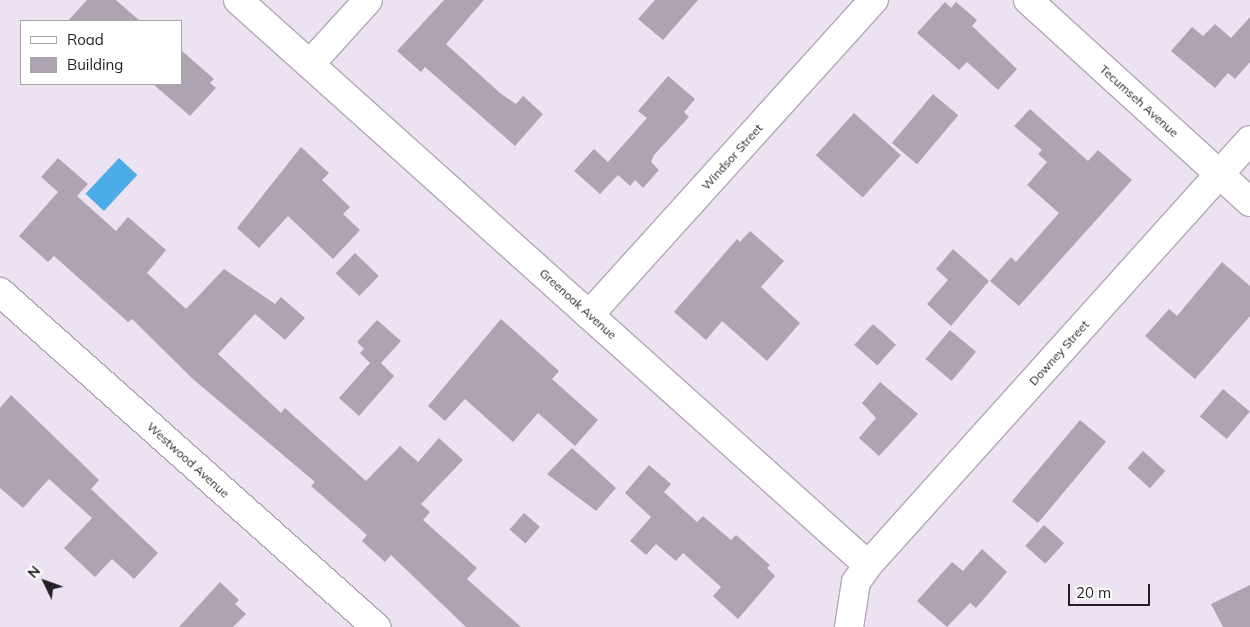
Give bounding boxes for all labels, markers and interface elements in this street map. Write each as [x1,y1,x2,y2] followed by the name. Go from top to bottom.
[20,20,182,85] legend
[67,30,104,49] text: Road
[67,55,123,74] text: Building
[1097,62,1181,140] street label: Tecumseh Avenue
[699,121,765,193] street label: Windsor Street
[537,266,619,342] street label: Greenoak Avenue
[1026,318,1092,388] street label: Downey Street
[144,419,232,501] street label: Westwood Avenue
[20,557,70,607] north arrow
[24,562,44,582] text: N
[1070,574,1152,606] scale bar
[1076,583,1111,602] text: 20 m

